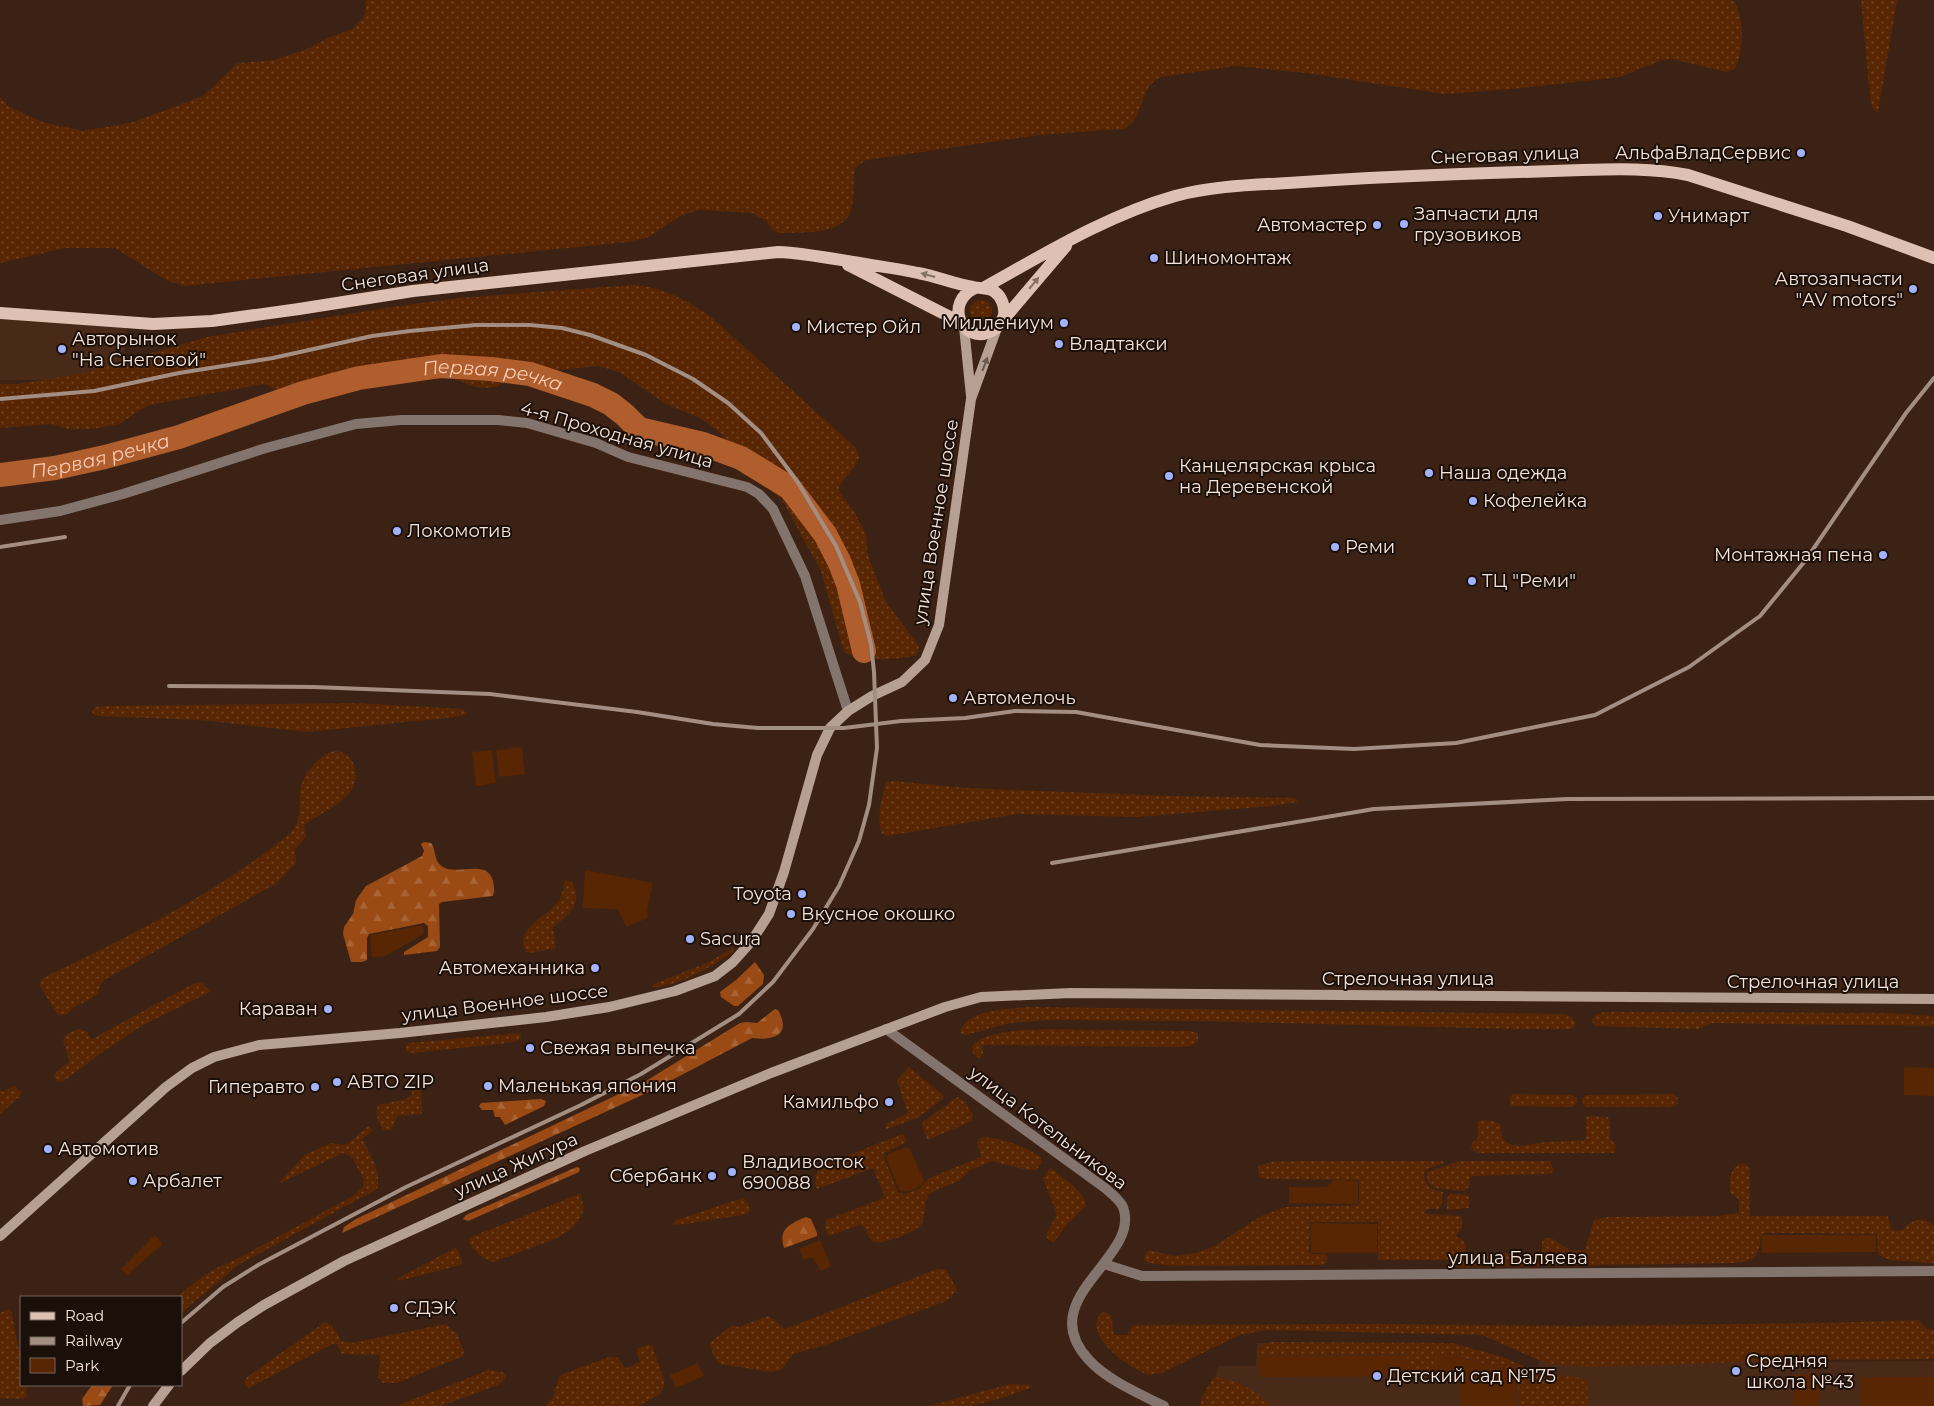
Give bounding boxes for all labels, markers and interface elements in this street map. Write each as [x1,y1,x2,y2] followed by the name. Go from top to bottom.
[1430,141,1580,169] street label: Снеговая улица
[1615,142,1791,164] place label: АльфаВладСервис
[1795,147,1807,159] marker: АльфаВладСервис
[1414,203,1539,246] place label: Запчасти для грузовиков
[1668,205,1750,227] place label: Унимарт
[1652,210,1664,222] marker: Унимарт
[1257,214,1367,236] place label: Автомастер
[1398,218,1410,230] marker: Запчасти для грузовиков
[1371,219,1383,231] marker: Автомастер
[1164,247,1291,269] place label: Шиномонтаж
[1148,252,1160,264] marker: Шиномонтаж
[340,254,490,296] street label: Снеговая улица
[1775,268,1903,311] place label: Автозапчасти "AV motors"
[920,271,935,279] one-way arrow
[1028,277,1040,289] one-way arrow
[1907,283,1919,295] marker: Автозапчасти "AV motors"
[942,312,1054,334] place label: Миллениум
[806,316,921,338] place label: Мистер Ойл
[1058,317,1070,329] marker: Миллениум
[790,321,802,333] marker: Мистер Ойл
[72,328,206,371] place label: Авторынок "На Снеговой"
[1069,333,1168,355] place label: Владтакси
[1053,338,1065,350] marker: Владтакси
[56,343,68,355] marker: Авторынок "На Снеговой"
[421,355,566,396] water label: Первая речка
[981,357,989,371] one-way arrow
[518,397,716,473] street label: 4-я Проходная улица
[909,418,963,627] street label: улица Военное шоссе
[29,429,172,483] water label: Первая речка
[1179,455,1376,498] place label: Канцелярская крыса на Деревенской
[1439,462,1567,484] place label: Наша одежда
[1423,467,1435,479] marker: Наша одежда
[1163,470,1175,482] marker: Канцелярская крыса на Деревенской
[1483,490,1587,512] place label: Кофелейка
[1467,495,1479,507] marker: Кофелейка
[407,520,511,542] place label: Локомотив
[391,525,403,537] marker: Локомотив
[1345,536,1395,558] place label: Реми
[1329,541,1341,553] marker: Реми
[1714,544,1873,566] place label: Монтажная пена
[1877,549,1889,561] marker: Монтажная пена
[1482,570,1576,592] place label: ТЦ "Реми"
[1466,575,1478,587] marker: ТЦ "Реми"
[963,687,1076,709] place label: Автомелочь
[947,692,959,704] marker: Автомелочь
[733,883,792,905] place label: Toyota
[796,888,808,900] marker: Toyota
[801,903,955,925] place label: Вкусное окошко
[785,908,797,920] marker: Вкусное окошко
[700,928,761,950] place label: Sacura
[684,933,696,945] marker: Sacura
[439,957,585,979] place label: Автомеханника
[589,962,601,974] marker: Автомеханника
[1322,968,1494,990] street label: Стрелочная улица
[1727,971,1899,993] street label: Стрелочная улица
[400,979,609,1027] street label: улица Военное шоссе
[239,998,318,1020] place label: Караван
[322,1003,334,1015] marker: Караван
[540,1037,695,1059] place label: Свежая выпечка
[524,1042,536,1054] marker: Свежая выпечка
[964,1061,1131,1195] street label: улица Котельникова
[347,1071,434,1093] place label: АВТО ZIP
[498,1075,677,1097] place label: Маленькая япония
[208,1076,305,1098] place label: Гиперавто
[331,1076,343,1088] marker: АВТО ZIP
[482,1080,494,1092] marker: Маленькая япония
[309,1081,321,1093] marker: Гиперавто
[782,1091,879,1113] place label: Камильфо
[883,1096,895,1108] marker: Камильфо
[450,1128,581,1202] street label: улица Жигура
[58,1138,159,1160] place label: Автомотив
[42,1143,54,1155] marker: Автомотив
[742,1151,864,1194] place label: Владивосток 690088
[610,1165,703,1187] place label: Сбербанк
[726,1166,738,1178] marker: Владивосток 690088
[143,1170,222,1192] place label: Арбалет
[706,1170,718,1182] marker: Сбербанк
[127,1175,139,1187] marker: Арбалет
[1447,1247,1588,1269] street label: улица Баляева
[20,1296,182,1386] legend
[404,1297,457,1319] place label: СДЭК
[388,1302,400,1314] marker: СДЭК
[65,1306,104,1325] text: Road
[65,1331,123,1350] text: Railway
[1746,1350,1854,1393] place label: Средняя школа №43
[65,1356,99,1375] text: Park
[1387,1365,1556,1387] place label: Детский сад №175
[1730,1365,1742,1377] marker: Средняя школа №43
[1371,1370,1383,1382] marker: Детский сад №175

